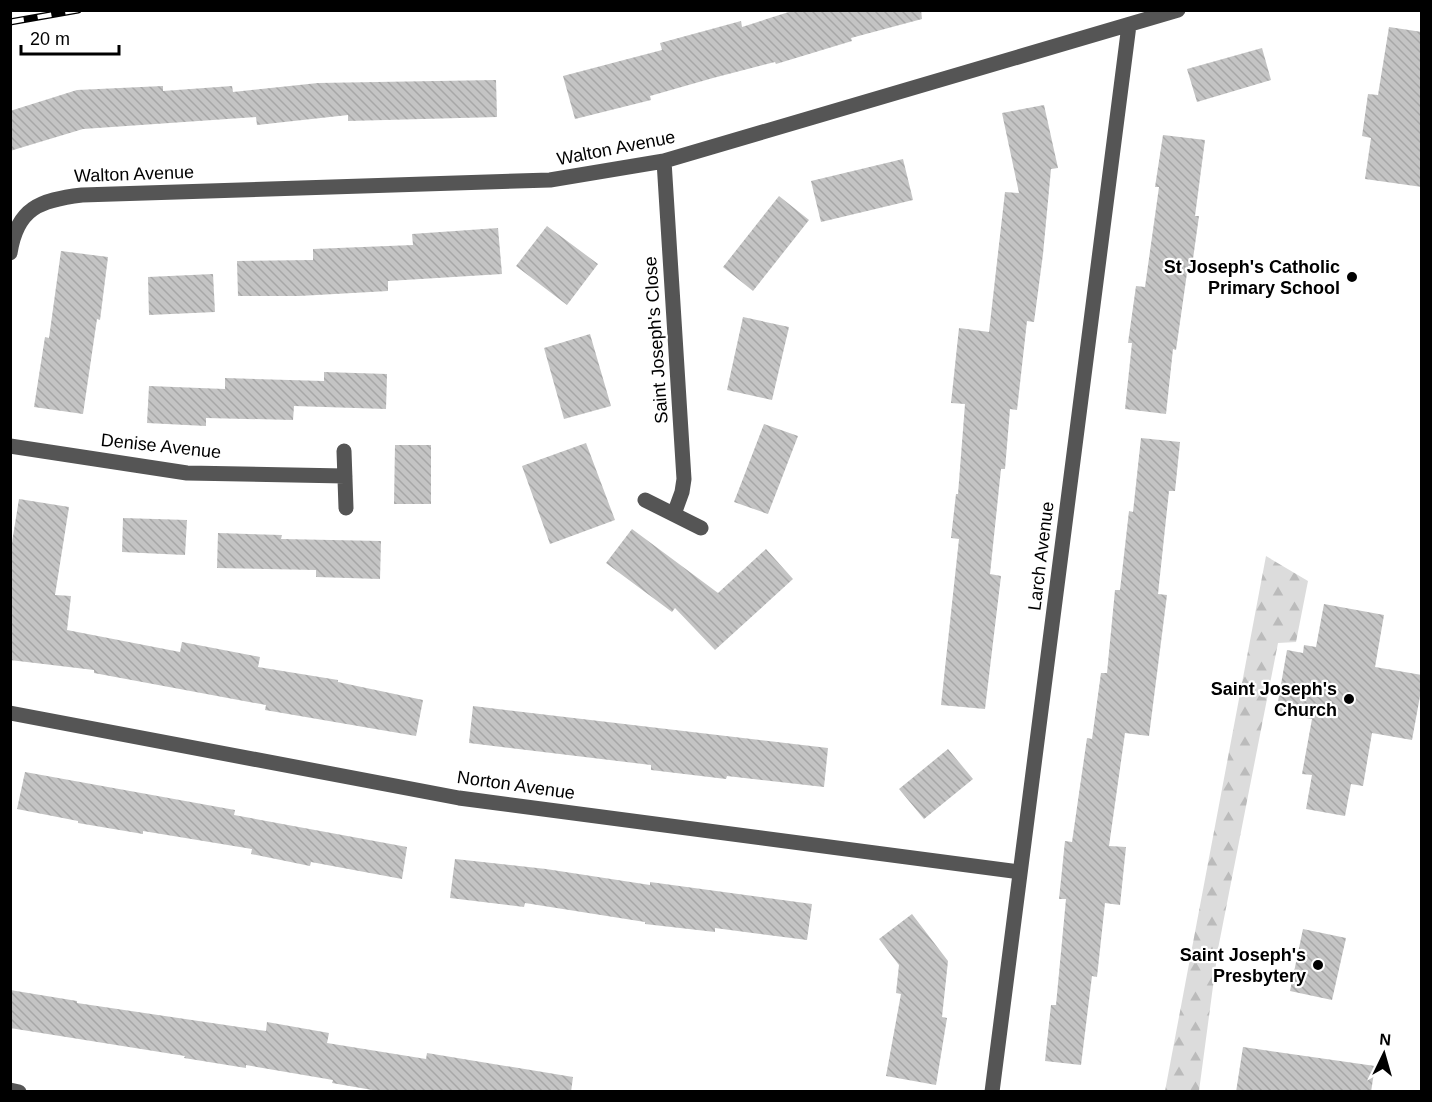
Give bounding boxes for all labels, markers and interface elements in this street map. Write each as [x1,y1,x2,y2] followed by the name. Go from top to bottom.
[21,18,118,56] scale bar
[30,29,70,49] text: 20 m
[555,127,677,169] street label: Walton Avenue
[74,162,194,186] street label: Walton Avenue
[640,256,672,424] street label: Saint Joseph's Close
[1164,257,1340,298] place label: St Joseph's Catholic Primary School
[1345,270,1359,284] marker: St Joseph's Catholic Primary School
[100,430,222,462] street label: Denise Avenue
[1024,500,1058,612] street label: Larch Avenue
[1211,679,1337,720] place label: Saint Joseph's Church
[1342,692,1356,706] marker: Saint Joseph's Church
[456,767,576,803] street label: Norton Avenue
[1180,945,1306,986] place label: Saint Joseph's Presbytery
[1311,958,1325,972] marker: Saint Joseph's Presbytery
[1354,1024,1414,1084] north arrow
[1379,1031,1392,1049] text: N

